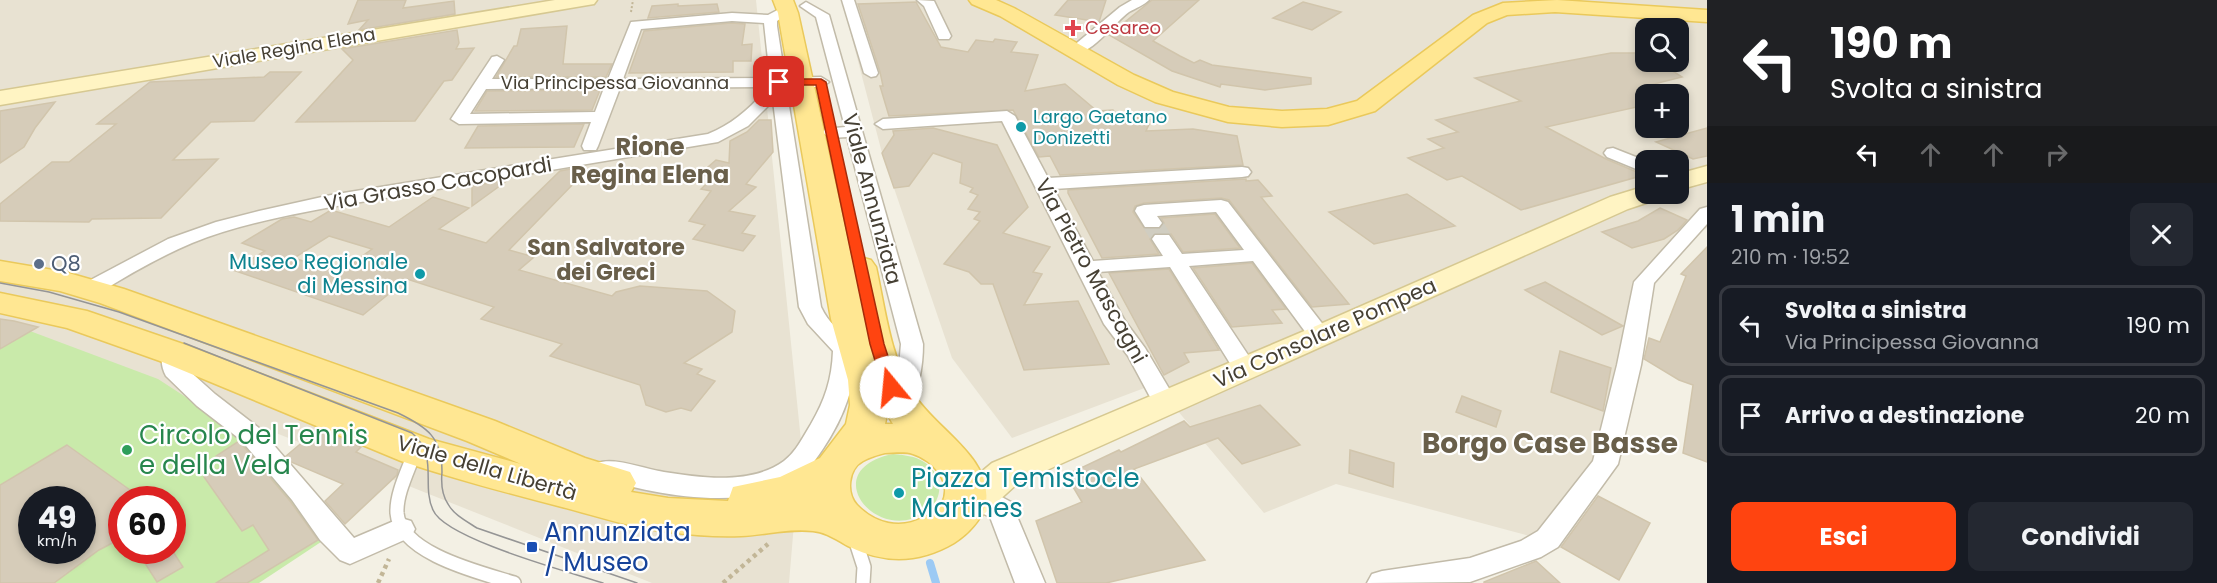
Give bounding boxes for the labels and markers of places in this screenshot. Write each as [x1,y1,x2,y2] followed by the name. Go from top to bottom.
[1085,15,1161,40] place label: Cesareo
[1066,21,1080,35] marker: Cesareo
[753,56,804,107] pin
[1033,104,1167,150] place label: Largo Gaetano Donizetti
[1014,120,1028,134] marker: Largo Gaetano Donizetti
[229,247,408,300] place label: Museo Regionale di Messina
[51,249,81,278] place label: Q8
[32,257,46,271] marker: Q8
[413,267,427,281] marker: Museo Regionale di Messina
[139,417,368,483] place label: Circolo del Tennis e della Vela
[120,443,134,457] marker: Circolo del Tennis e della Vela
[911,460,1140,526] place label: Piazza Temistocle Martines
[892,486,906,500] marker: Piazza Temistocle Martines
[544,514,691,580] place label: Annunziata / Museo
[525,540,539,554] marker: Annunziata / Museo

